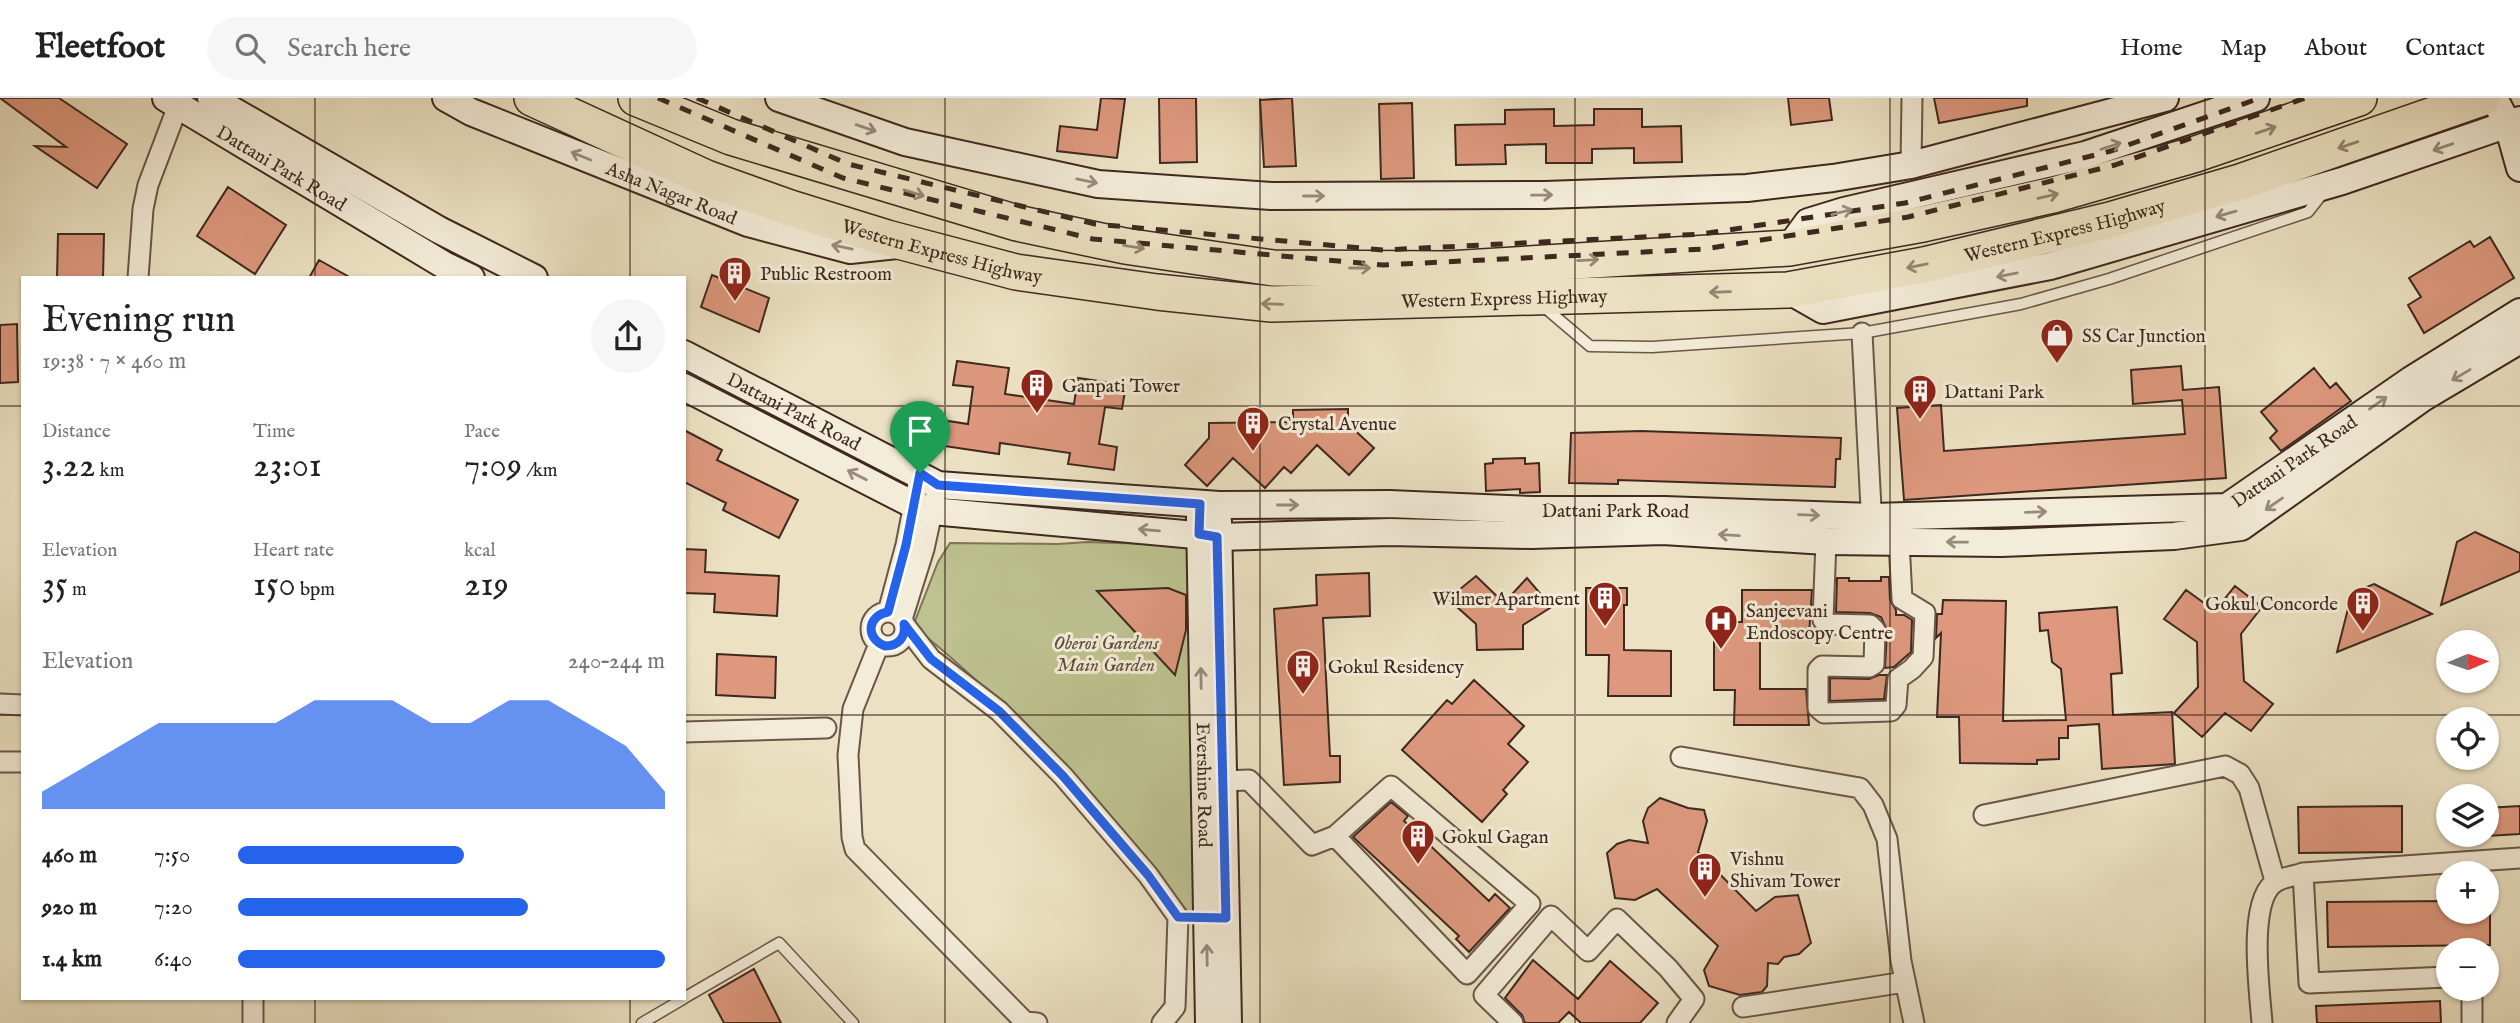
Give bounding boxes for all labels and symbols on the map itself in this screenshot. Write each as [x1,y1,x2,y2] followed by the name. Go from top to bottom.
[211,121,351,218] street label: Dattani Park Road
[855,123,877,135] one-way arrow
[2254,123,2276,135] one-way arrow
[2099,139,2121,151] one-way arrow
[2338,140,2360,152] one-way arrow
[2433,142,2455,154] one-way arrow
[571,148,593,161] one-way arrow
[601,157,741,232] street label: Asha Nagar Road
[1075,175,1098,189] one-way arrow
[903,187,925,200] one-way arrow
[1530,188,1553,202] one-way arrow
[1302,189,1325,203] one-way arrow
[2036,189,2059,202] one-way arrow
[1962,194,2169,269] street label: Western Express Highway
[1830,205,1853,218] one-way arrow
[2215,209,2237,222] one-way arrow
[838,215,1044,290] street label: Western Express Highway
[831,239,854,253] one-way arrow
[1123,241,1145,254] one-way arrow
[716,254,754,303] building icon: Public Restroom
[1576,254,1599,267] one-way arrow
[1906,260,1929,273] one-way arrow
[1349,261,1372,275] one-way arrow
[760,263,892,287] place label: Public Restroom
[1996,268,2019,282] one-way arrow
[1401,285,1608,314] street label: Western Express Highway
[1709,285,1732,298] one-way arrow
[1261,297,1284,310] one-way arrow
[2038,316,2076,365] shop icon: SS Car Junction
[2082,325,2206,349] place label: SS Car Junction
[1018,366,1056,415] building icon: Ganpati Tower
[722,368,865,457] street label: Dattani Park Road
[2452,368,2472,382] one-way arrow
[1901,372,1939,421] building icon: Dattani Park
[1062,375,1180,399] place label: Ganpati Tower
[1944,381,2045,405] place label: Dattani Park
[2368,396,2387,410] one-way arrow
[890,401,950,473] pin
[1234,404,1272,453] building icon: Crystal Avenue
[2227,410,2363,514] street label: Dattani Park Road
[1278,413,1397,437] place label: Crystal Avenue
[847,468,868,482] one-way arrow
[2265,497,2284,511] one-way arrow
[1276,498,1299,512] one-way arrow
[1542,500,1690,525] street label: Dattani Park Road
[2024,506,2047,519] one-way arrow
[1797,508,1820,521] one-way arrow
[1138,523,1161,536] one-way arrow
[1718,528,1741,541] one-way arrow
[1945,535,1968,549] one-way arrow
[1586,579,1624,628] building icon: Wilmer Apartment
[2344,584,2382,633] building icon: Gokul Concorde
[1432,588,1580,612] place label: Wilmer Apartment
[2205,593,2338,617] place label: Gokul Concorde
[1746,600,1893,646] place label: Sanjeevani Endoscopy Centre
[1702,602,1740,651] hospital icon: Sanjeevani Endoscopy Centre
[2436,630,2499,693] north arrow
[1053,632,1159,678] park label: Oberoi Gardens Main Garden
[1284,647,1322,696] building icon: Gokul Residency
[1328,656,1465,680] place label: Gokul Residency
[1195,667,1208,690] one-way arrow
[1190,722,1216,849] street label: Evershine Road
[1399,817,1437,866] building icon: Gokul Gagan
[1442,826,1549,850] place label: Gokul Gagan
[1729,848,1841,894] place label: Vishnu Shivam Tower
[1686,850,1724,899] building icon: Vishnu Shivam Tower
[1200,944,1214,967] one-way arrow

